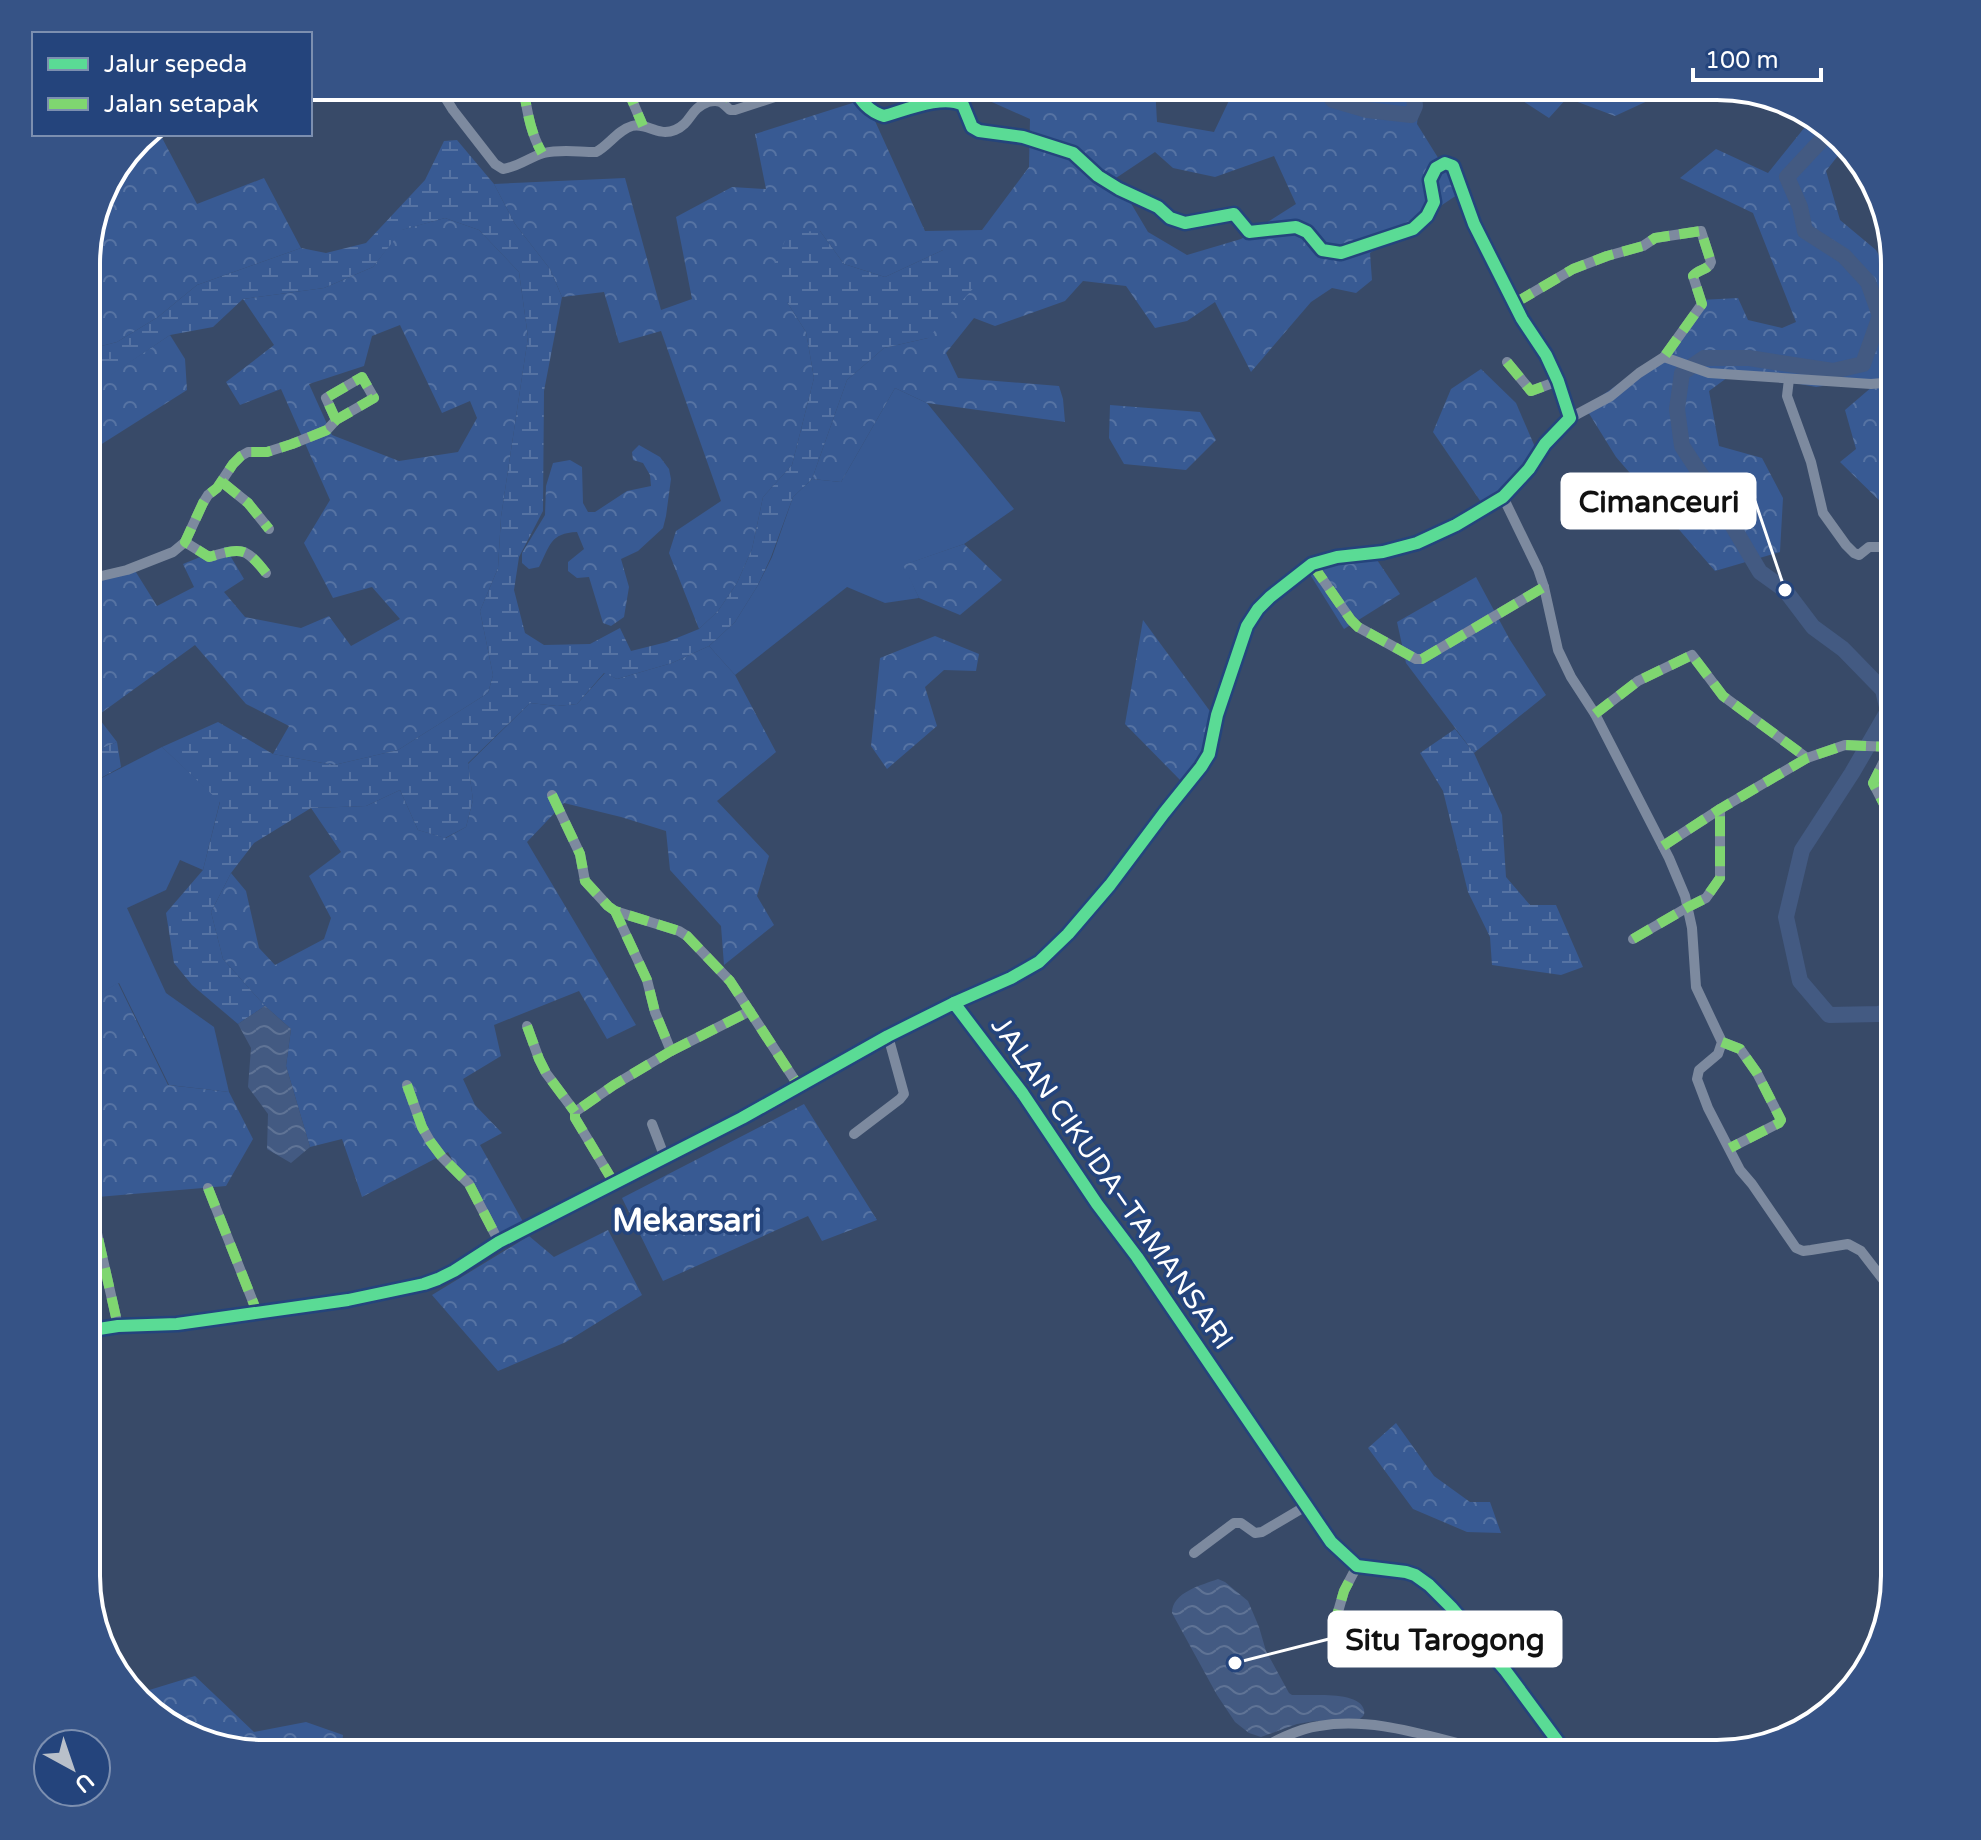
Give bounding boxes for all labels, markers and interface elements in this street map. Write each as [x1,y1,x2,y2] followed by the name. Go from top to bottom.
[32,32,312,136] legend
[1693,32,1821,82] scale bar
[1705,46,1779,75] text: 100 m
[104,50,247,79] text: Jalur sepeda
[104,90,258,119] text: Jalan setapak
[1562,474,1755,528] callout: Cimanceuri
[1578,484,1740,521] text: Cimanceuri
[984,1010,1240,1356] street label: JALAN CIKUDA–TAMANSARI
[612,1202,762,1240] district label: Mekarsari
[1329,1612,1561,1666] callout: Situ Tarogong
[1345,1622,1545,1659] text: Situ Tarogong
[32,1728,112,1808] north arrow
[69,1767,99,1798] text: U

